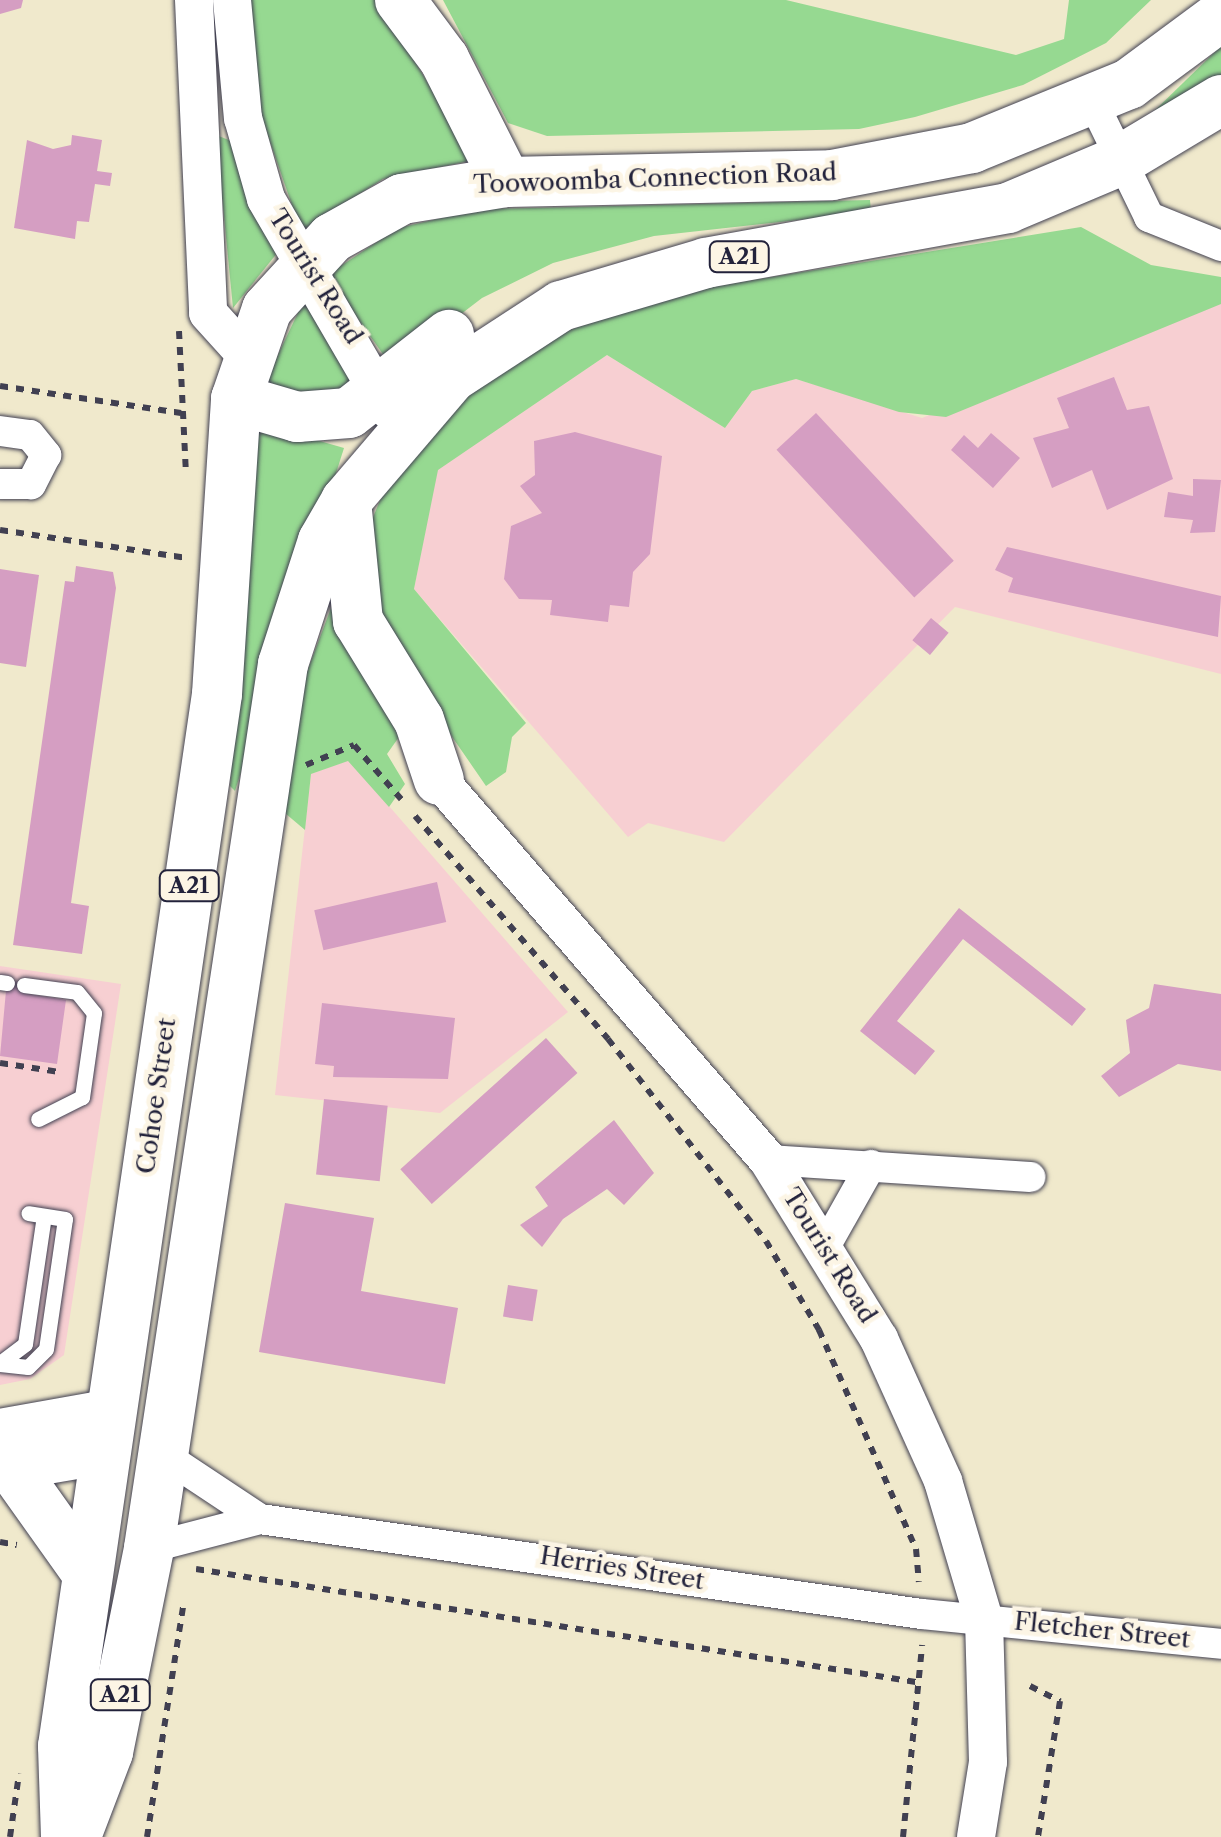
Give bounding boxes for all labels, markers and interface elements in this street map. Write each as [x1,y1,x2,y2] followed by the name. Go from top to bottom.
[473,158,837,200] street label: Toowoomba Connection Road
[262,204,368,350] street label: Tourist Road
[706,240,772,274] road number: A21
[156,869,222,903] road number: A21
[131,1016,183,1176] street label: Cohoe Street
[776,1183,882,1329] street label: Tourist Road
[538,1541,706,1597] street label: Herries Street
[1012,1607,1192,1655] street label: Fletcher Street
[88,1678,152,1712] road number: A21

